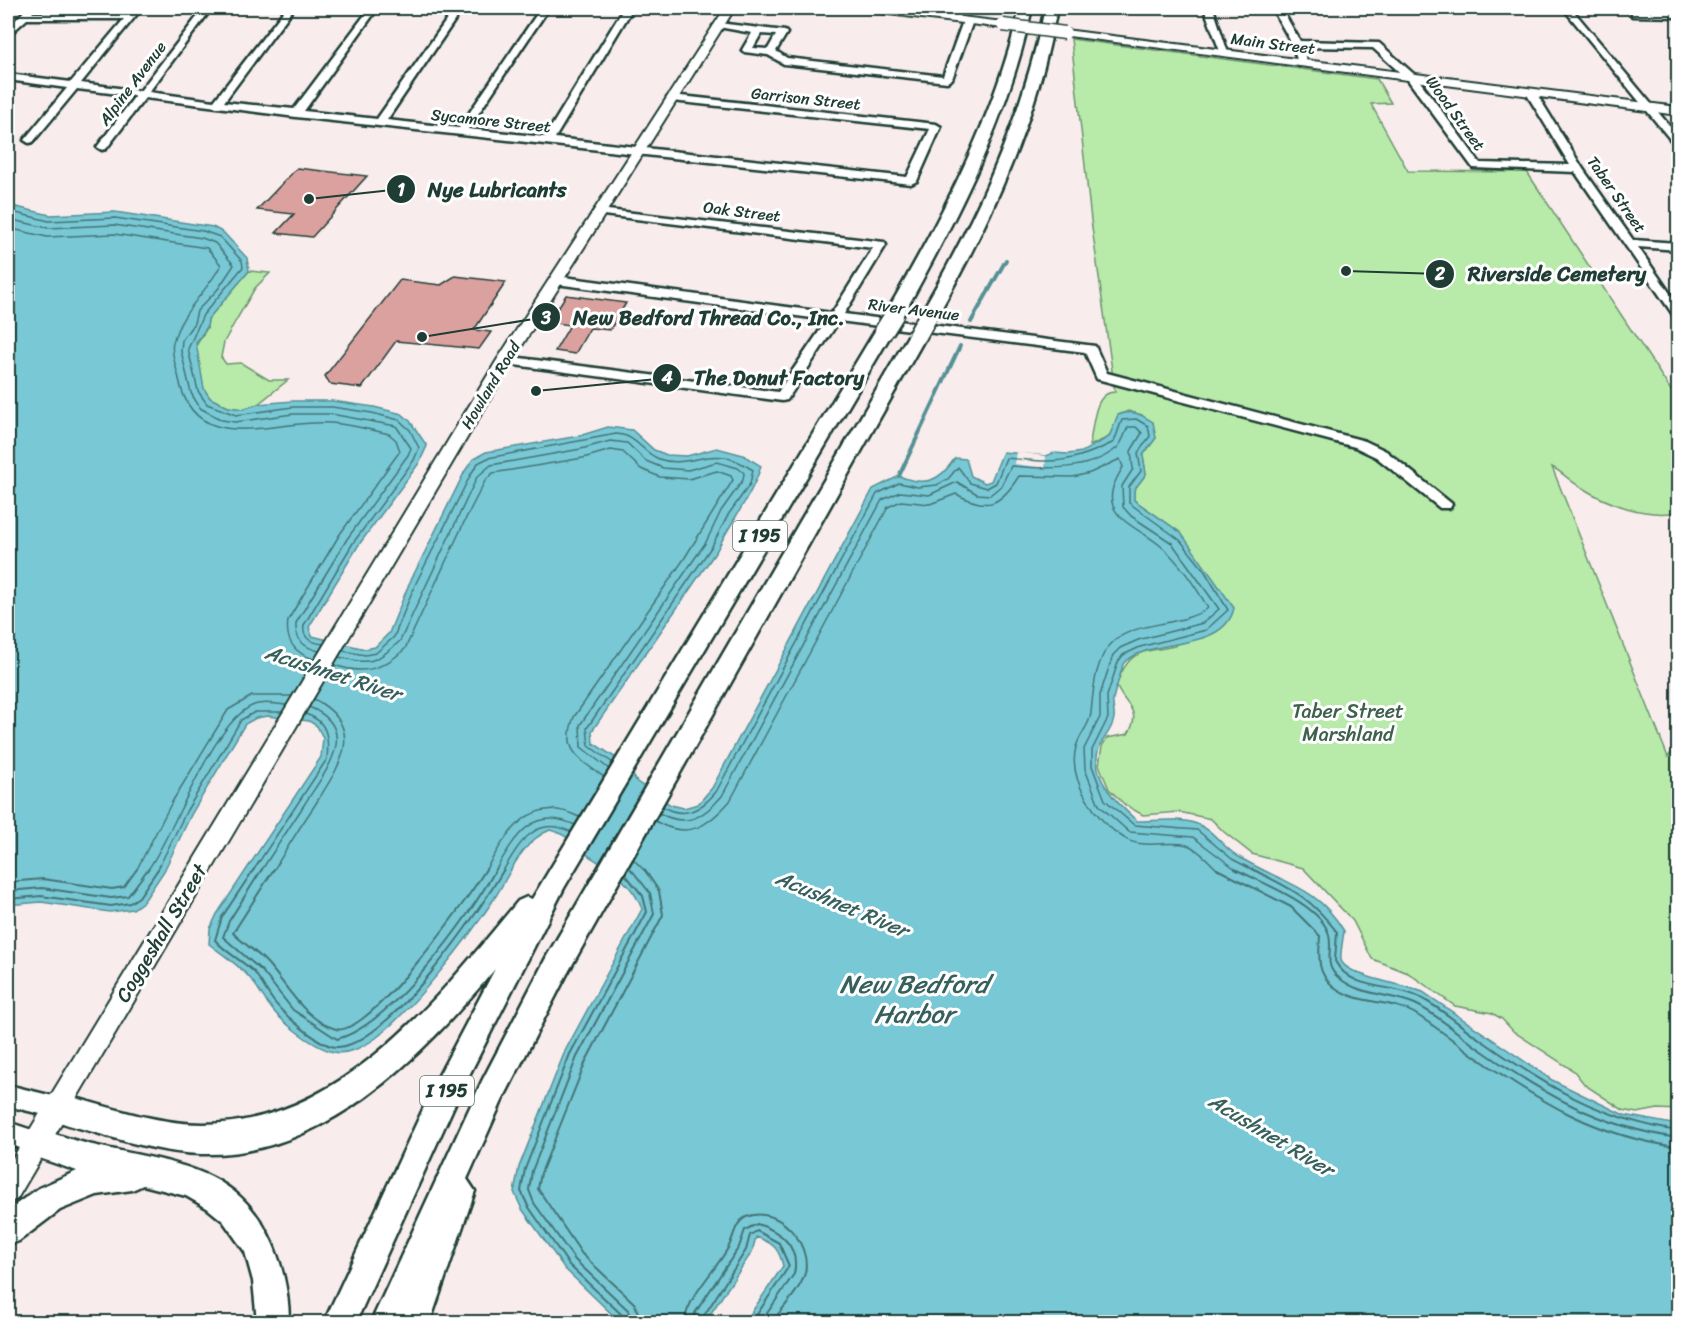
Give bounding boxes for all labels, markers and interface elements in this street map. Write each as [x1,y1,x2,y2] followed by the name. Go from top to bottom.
[1229,24,1317,63] street label: Main Street
[90,35,174,133] street label: Alpine Avenue
[1418,69,1493,157] street label: Wood Street
[750,78,862,119] street label: Garrison Street
[430,100,552,141] street label: Sycamore Street
[1579,149,1654,239] street label: Taber Street
[386,170,579,209] callout: Nye Lubricants
[427,171,568,209] text: Nye Lubricants
[397,174,405,206] text: 1
[702,192,782,231] street label: Oak Street
[1425,254,1658,293] callout: Riverside Cemetery
[1467,255,1647,293] text: Riverside Cemetery
[1434,258,1446,290] text: 2
[867,290,961,329] street label: River Avenue
[531,298,857,337] callout: New Bedford Thread Co., Inc.
[572,299,845,337] text: New Bedford Thread Co., Inc.
[540,302,551,334] text: 3
[453,334,529,435] street label: Howland Road
[652,358,877,397] callout: The Donut Factory
[694,359,865,397] text: The Donut Factory
[660,362,673,394] text: 4
[733,521,787,551] road number: I 195
[259,633,410,714] water label: Acushnet River
[1292,694,1404,752] park label: Taber Street Marshland
[106,856,217,1009] street label: Coggeshall Street
[769,859,918,951] water label: Acushnet River
[840,961,994,1037] water label: New Bedford Harbor
[420,1076,474,1106] road number: I 195
[1200,1082,1345,1190] water label: Acushnet River

